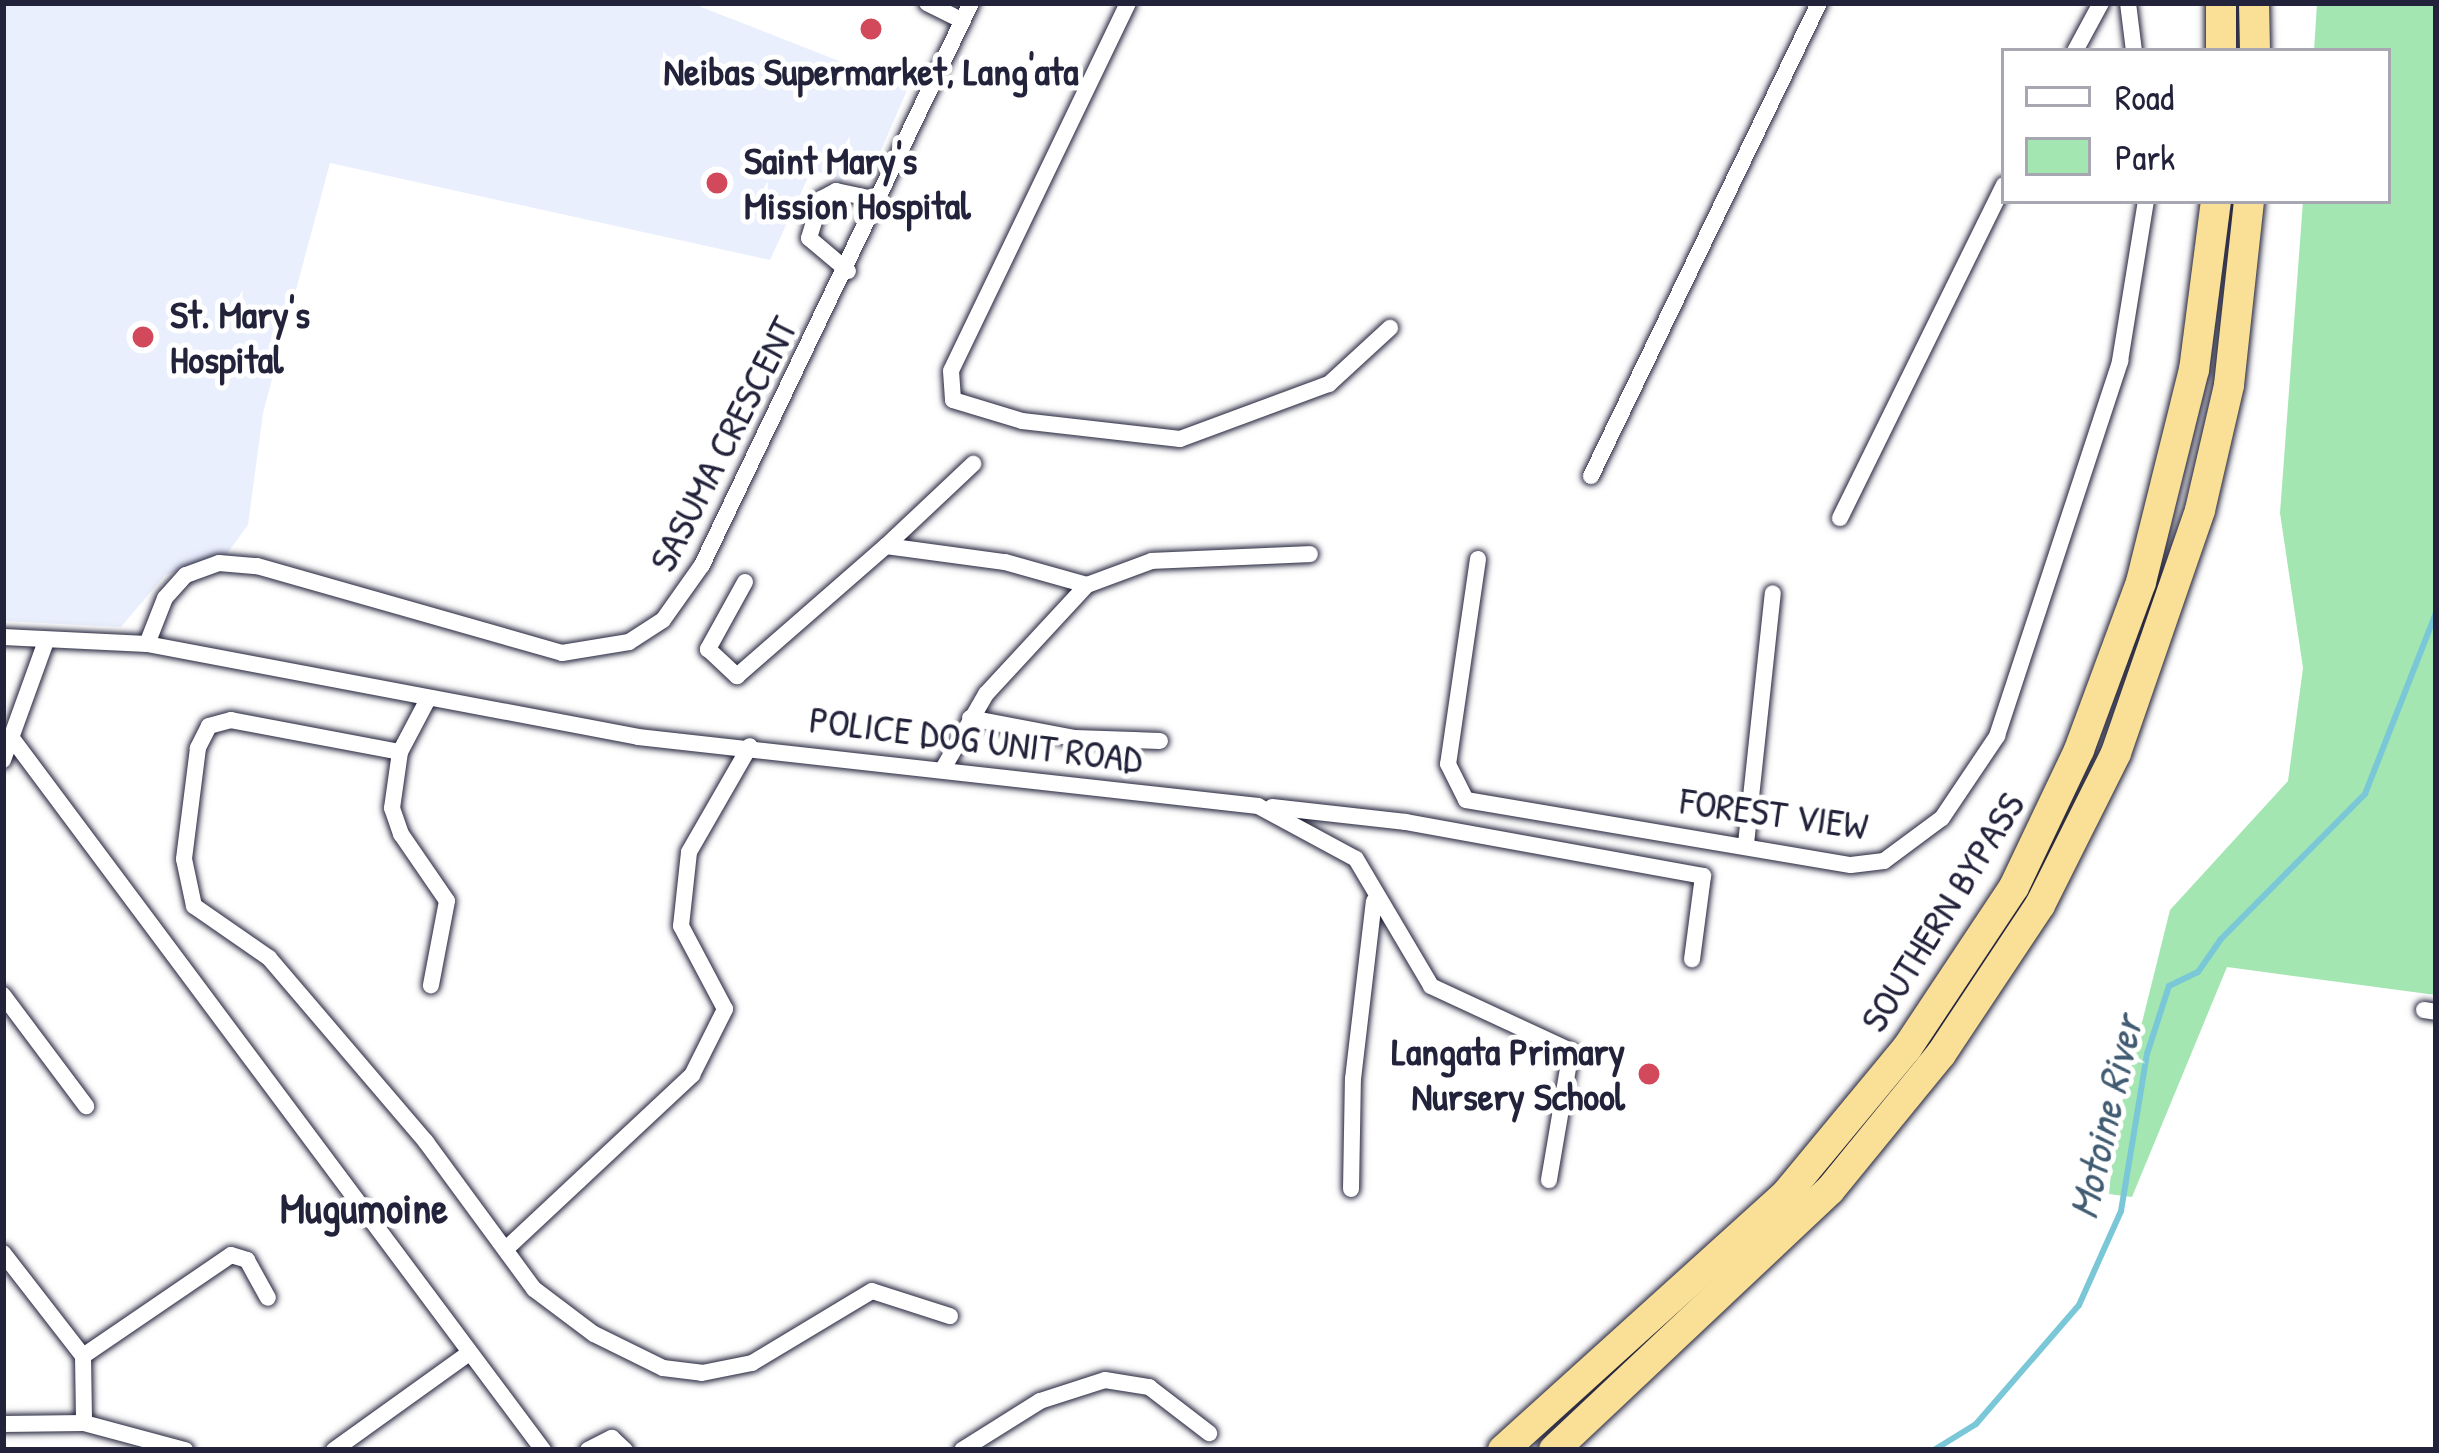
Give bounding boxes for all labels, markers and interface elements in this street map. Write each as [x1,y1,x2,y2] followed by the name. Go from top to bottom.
[858,16,884,42] marker: Neibas Supermarket, Lang'ata
[663,48,1079,94] place label: Neibas Supermarket, Lang'ata
[2001,48,2391,204] legend
[2115,72,2174,121] text: Road
[2115,132,2175,181] text: Park
[744,138,971,229] place label: Saint Mary's Mission Hospital
[701,167,733,199] marker: Saint Mary's Mission Hospital
[170,292,310,383] place label: St. Mary's Hospital
[639,309,807,579] street label: SASUMA CRESCENT
[127,321,159,353] marker: St. Mary's Hospital
[807,695,1145,783] street label: POLICE DOG UNIT ROAD
[1677,777,1871,849] street label: FOREST VIEW
[1850,784,2034,1040] street label: SOUTHERN BYPASS
[2057,1011,2153,1223] water label: Motoine River
[1391,1029,1625,1120] place label: Langata Primary Nursery School
[1636,1061,1662,1087] marker: Langata Primary Nursery School
[280,1183,448,1233] district label: Mugumoine

